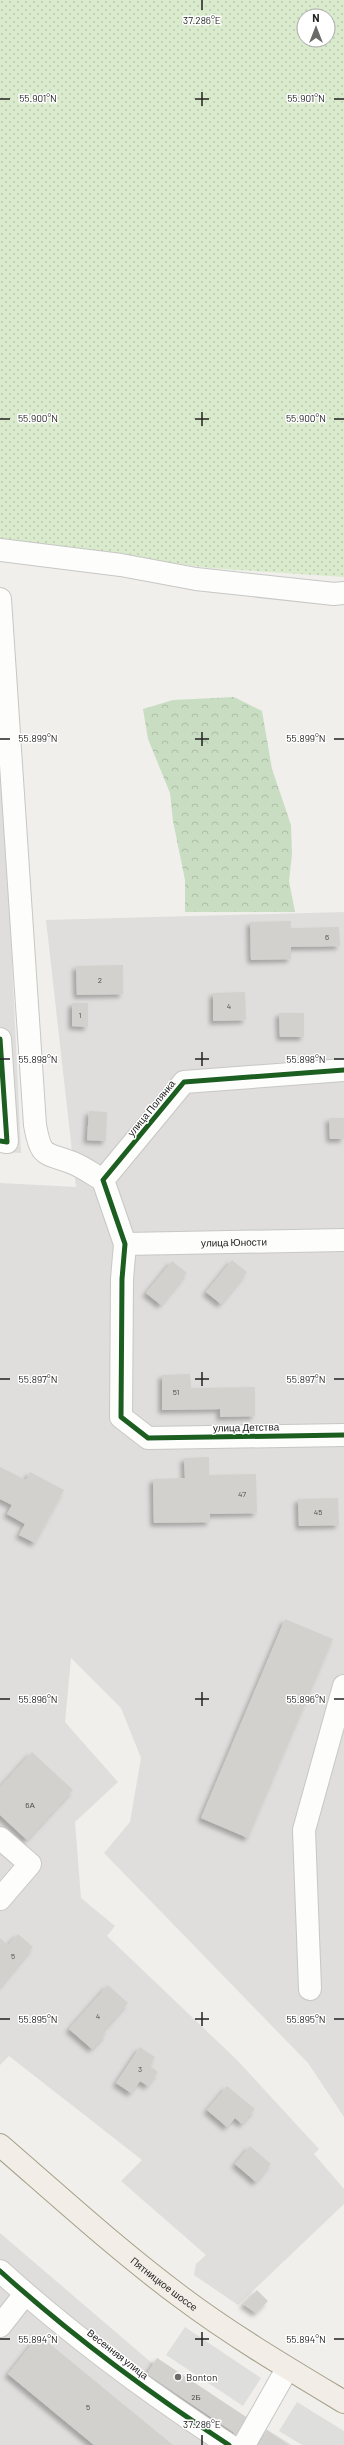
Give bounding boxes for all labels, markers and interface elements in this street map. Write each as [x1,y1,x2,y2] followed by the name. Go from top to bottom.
[296,8,336,48] north arrow
[312,11,320,24] text: N
[183,14,221,26] text: 37.286°E
[19,92,57,104] text: 55.901°N
[287,92,325,104] text: 55.901°N
[18,412,58,424] text: 55.900°N
[286,412,326,424] text: 55.900°N
[18,732,58,744] text: 55.899°N
[286,732,326,744] text: 55.899°N
[325,932,329,942] house number: 6
[98,975,102,985] house number: 2
[227,1001,231,1011] house number: 4
[79,1010,82,1020] house number: 1
[18,1053,58,1065] text: 55.898°N
[286,1053,326,1065] text: 55.898°N
[125,1077,178,1139] street label: улица Полянка
[201,1235,267,1249] street label: улица Юности
[19,1373,57,1385] text: 55.897°N
[287,1373,325,1385] text: 55.897°N
[173,1387,180,1397] house number: 51
[213,1420,280,1434] street label: улица Детства
[238,1489,246,1499] house number: 47
[314,1507,322,1517] house number: 45
[18,1693,58,1705] text: 55.896°N
[286,1693,326,1705] text: 55.896°N
[25,1800,35,1810] house number: 6А
[11,1951,15,1961] house number: 5
[96,2011,100,2021] house number: 4
[18,2013,58,2025] text: 55.895°N
[286,2013,326,2025] text: 55.895°N
[138,2064,142,2074] house number: 3
[129,2254,200,2313] street label: Пятницкое шоссе
[85,2326,151,2382] street label: Весенняя улица
[18,2333,58,2345] text: 55.894°N
[286,2333,326,2345] text: 55.894°N
[186,2371,217,2383] place label: Bonton
[173,2372,183,2382] marker: Bonton
[191,2392,201,2402] house number: 2Б
[86,2402,90,2412] house number: 5
[183,2418,221,2430] text: 37.286°E

